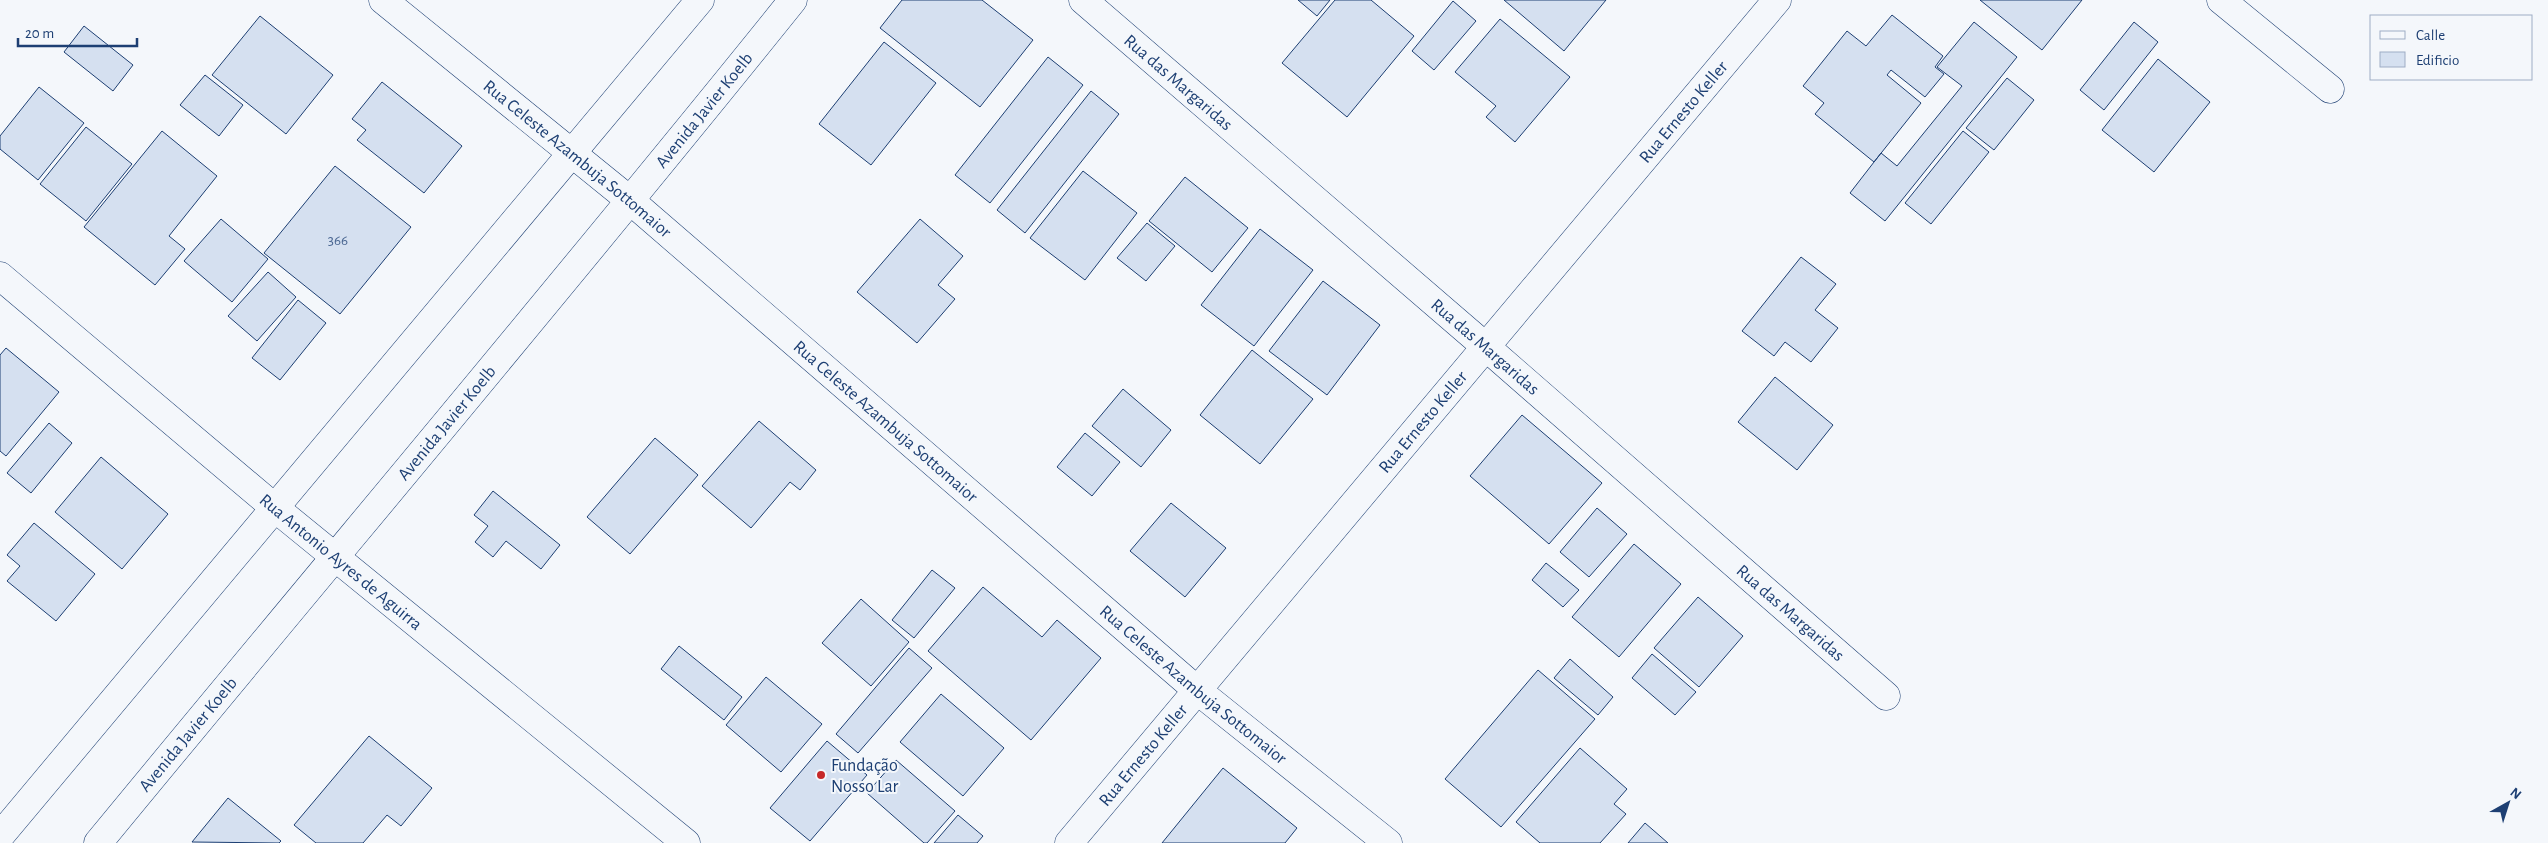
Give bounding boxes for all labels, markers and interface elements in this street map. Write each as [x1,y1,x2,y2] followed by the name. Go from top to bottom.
[18,15,136,47] scale bar
[2370,15,2533,80] legend
[25,26,54,41] text: 20 m
[2416,28,2445,43] text: Calle
[1120,32,1235,134] street label: Rua das Margaridas
[653,50,757,172] street label: Avenida Javier Koelb
[2416,53,2459,68] text: Edificio
[1636,58,1732,167] street label: Rua Ernesto Keller
[480,77,674,242] street label: Rua Celeste Azambuja Sottomaior
[328,233,348,248] house number: 366
[1427,296,1542,399] street label: Rua das Margaridas
[790,338,981,506] street label: Rua Celeste Azambuja Sottomaior
[395,363,500,484] street label: Avenida Javier Koelb
[1376,368,1471,477] street label: Rua Ernesto Keller
[256,491,425,634] street label: Rua Antonio Ayres de Aguirra
[1733,562,1847,665] street label: Rua das Margaridas
[1096,602,1290,768] street label: Rua Celeste Azambuja Sottomaior
[136,674,241,796] street label: Avenida Javier Koelb
[1096,701,1192,810] street label: Rua Ernesto Keller
[831,757,899,796] place label: Fundação Nosso Lar
[815,769,827,781] marker: Fundação Nosso Lar
[2483,778,2533,828] north arrow
[2507,785,2524,802] text: N

